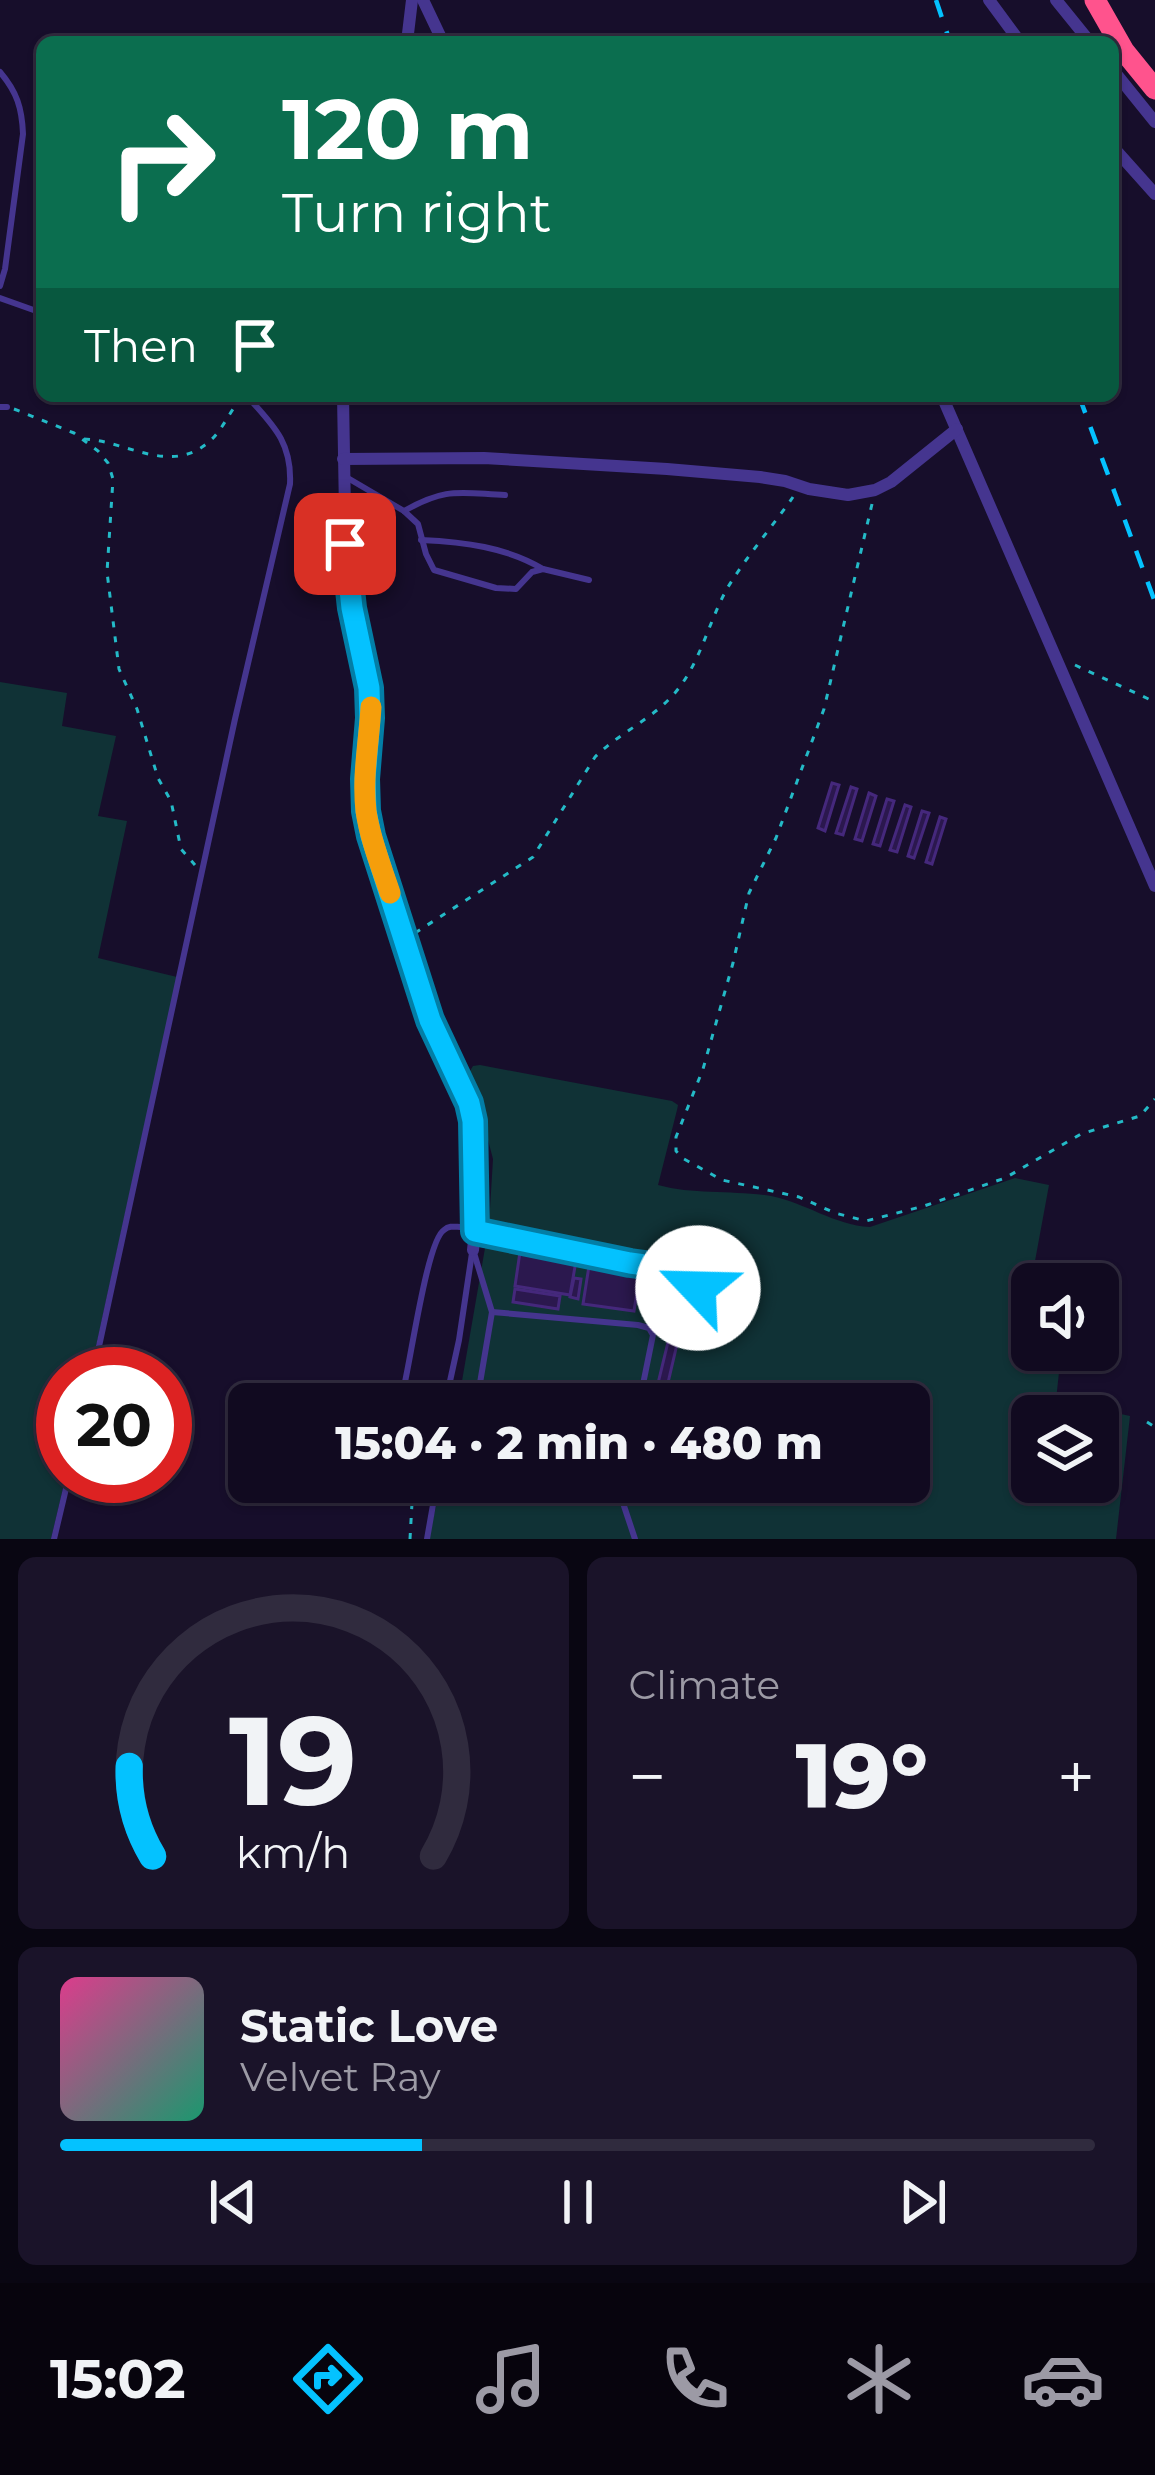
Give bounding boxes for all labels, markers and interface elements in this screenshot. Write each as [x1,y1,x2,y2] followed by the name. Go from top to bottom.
[282,78,533,180] text: 120 m
[84,84,240,240] icon: right
[282,180,552,246] text: Turn right
[222,312,288,378] icon: arrive
[84,318,198,373] text: Then
[294,493,396,595] pin
[312,511,378,577] icon: arrive
[635,1225,761,1351] position arrow
[1011,1263,1119,1503] map controls
[1011,1263,1119,1371] button: sound
[36,1347,192,1503] speed limit sign: 20
[1011,1395,1119,1503] button: layers
[335,1415,823,1470] text: 15:04 · 2 min · 480 m
[629,1661,780,1709] text: Climate
[229,1684,357,1836] text: 19
[796,1721,928,1831] text: 19°
[629,1736,666,1817] text: −
[1057,1736,1095,1817] text: +
[236,1826,350,1879] text: km/h
[240,1998,498,2053] text: Static Love
[240,2053,441,2101] text: Velvet Ray
[200,2169,266,2235] icon: previous
[545,2169,611,2235] icon: pause
[890,2169,956,2235] icon: next
[286,2337,370,2421] icon: directions
[469,2337,553,2421] icon: music
[653,2337,737,2421] icon: phone
[837,2337,921,2421] icon: climate
[1021,2337,1105,2421] icon: car
[50,2346,186,2412] text: 15:02

